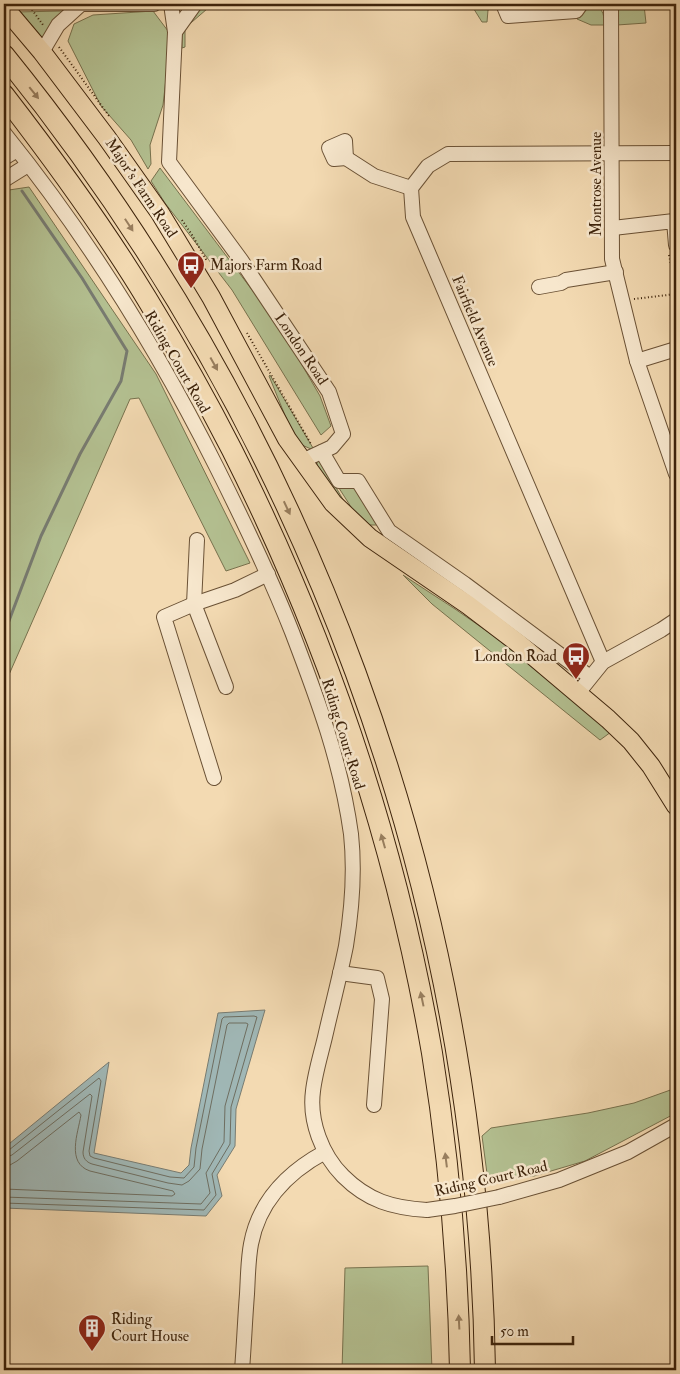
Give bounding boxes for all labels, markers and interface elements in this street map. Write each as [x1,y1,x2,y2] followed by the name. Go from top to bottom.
[29,86,40,99] one-way arrow
[587,132,606,236] street label: Montrose Avenue
[101,135,182,242] street label: Major's Farm Road
[125,218,134,232] one-way arrow
[176,250,206,289] bus stop icon: Majors Farm Road
[210,256,323,275] place label: Majors Farm Road
[447,273,503,369] street label: Fairfield Avenue
[140,307,214,417] street label: Riding Court Road
[270,309,332,389] street label: London Road
[210,356,218,371] one-way arrow
[283,501,292,516] one-way arrow
[561,641,591,680] bus stop icon: London Road
[474,647,558,666] place label: London Road
[317,676,369,792] street label: Riding Court Road
[379,834,387,849] one-way arrow
[417,991,425,1007] one-way arrow
[442,1151,450,1167] one-way arrow
[433,1157,550,1201] street label: Riding Court Road
[111,1310,189,1346] place label: Riding Court House
[77,1313,107,1352] building icon: Riding Court House
[454,1313,462,1329] one-way arrow
[492,1314,574,1346] scale bar
[500,1322,529,1341] text: 50 m

